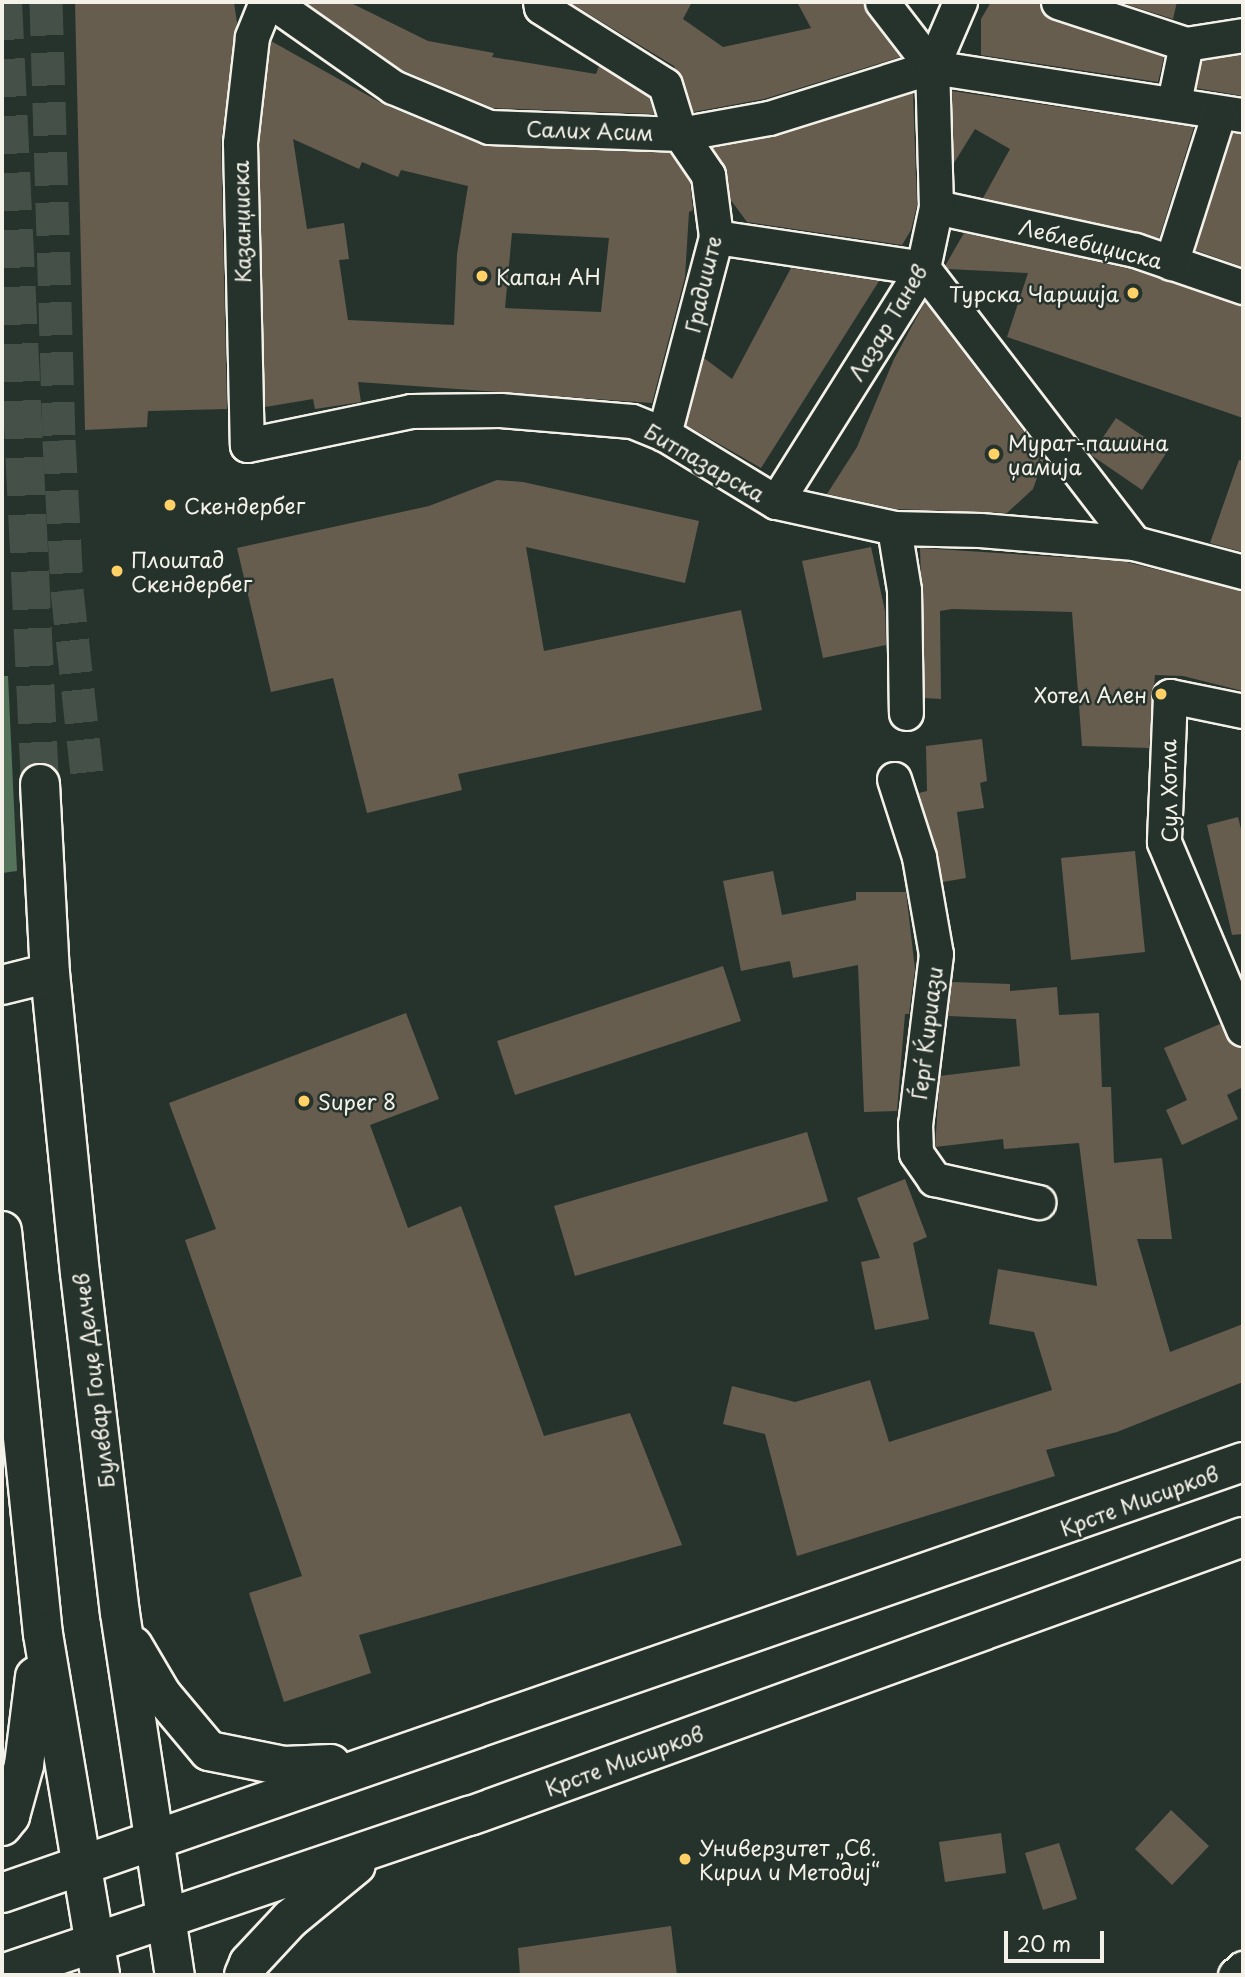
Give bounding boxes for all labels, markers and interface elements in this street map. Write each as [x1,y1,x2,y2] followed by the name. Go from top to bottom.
[526,115,654,145] street label: Салих Асим
[227,161,255,283] street label: Казанџиска
[1017,213,1165,273] street label: Леблебиџиска
[679,233,725,335] street label: Градиште
[842,259,932,385] street label: Лазар Танев
[496,263,601,289] place label: Капан АН
[474,268,490,284] marker: Капан АН
[947,280,1119,306] place label: Турска Чаршија
[1125,285,1141,301] marker: Турска Чаршија
[641,418,769,506] street label: Битпазарска
[1008,429,1169,479] place label: Мурат-пашина џамија
[986,446,1002,462] marker: Мурат-пашина џамија
[184,492,305,518] place label: Скендербег
[162,497,178,513] marker: Скендербег
[131,546,252,596] place label: Плоштад Скендербег
[109,563,125,579] marker: Плоштад Скендербег
[1032,681,1147,707] place label: Хотел Ален
[1153,686,1169,702] marker: Хотел Ален
[1155,739,1181,843] street label: Сул Хотла
[905,964,947,1102] street label: Ѓерѓ Ќириази
[318,1088,397,1114] place label: Super 8
[296,1093,312,1109] marker: Super 8
[67,1271,119,1491] street label: Булевар Гоце Делчев
[1056,1459,1222,1541] street label: Крсте Мисирков
[541,1719,707,1801] street label: Крсте Мисирков
[699,1834,880,1884] place label: Универзитет „Св. Кирил и Методиј“
[677,1851,693,1867] marker: Универзитет „Св. Кирил и Методиј“
[1007,1918,1107,1962] scale bar
[1017,1927,1071,1959] text: 20 m

